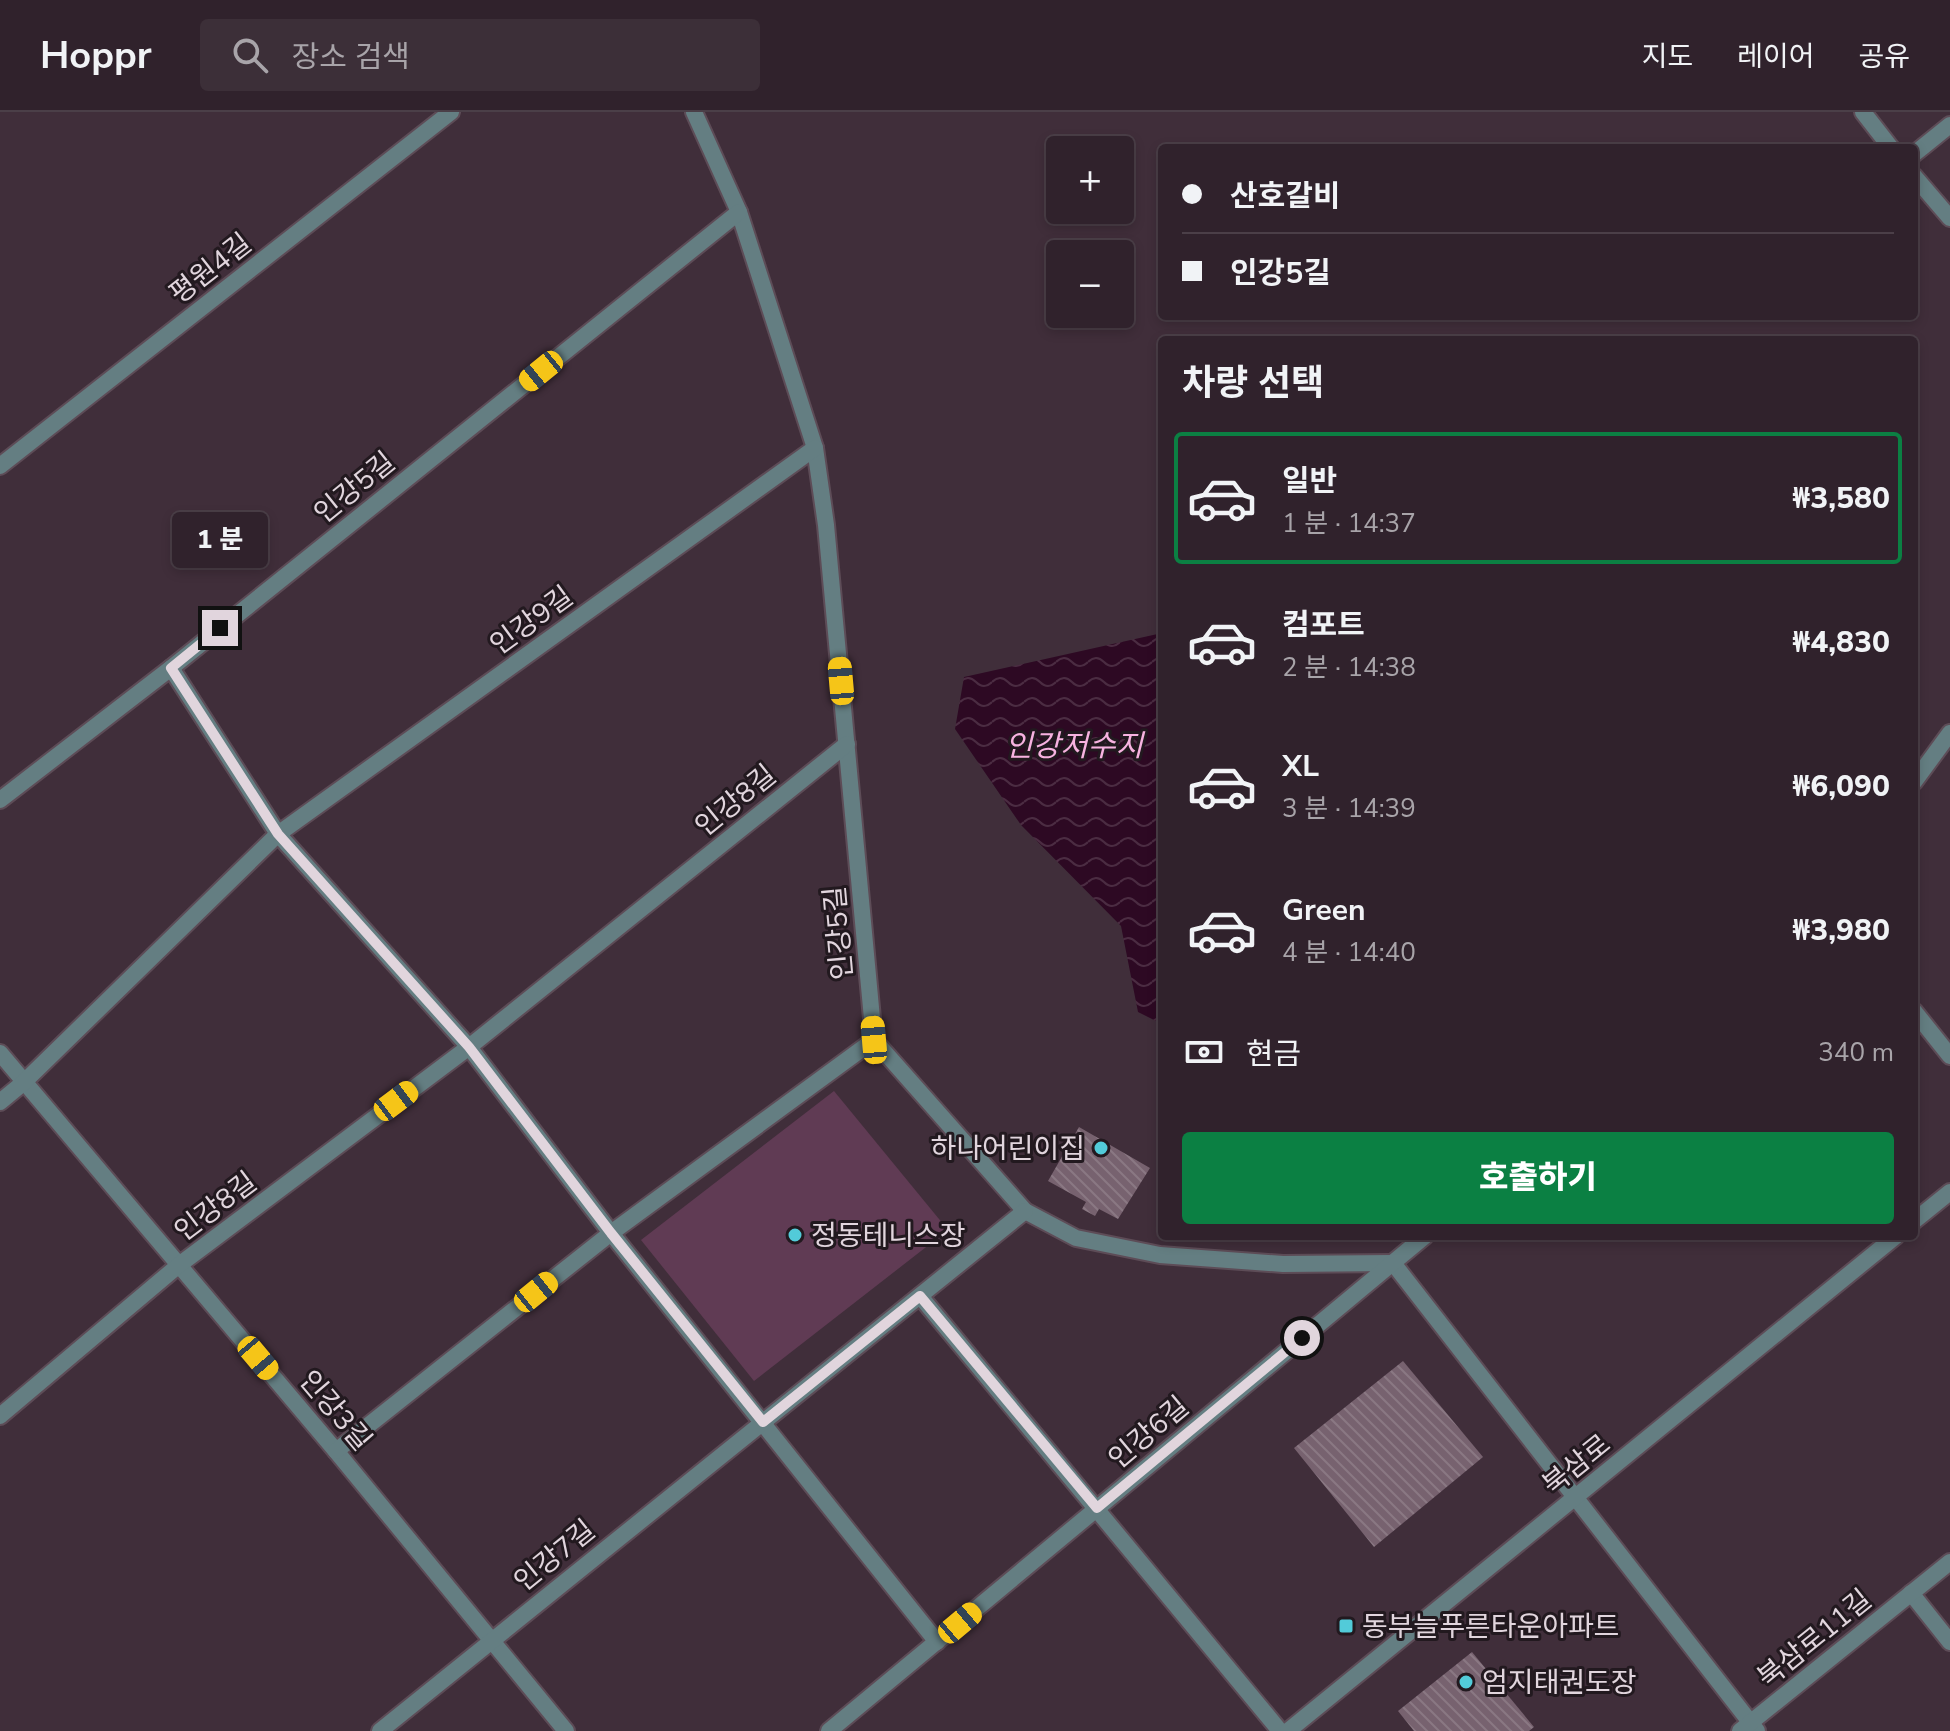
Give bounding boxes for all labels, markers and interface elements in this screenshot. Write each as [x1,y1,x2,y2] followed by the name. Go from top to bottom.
[200,19,760,91] search box
[40,30,152,81] text: Hoppr
[228,33,272,77] icon: search
[292,37,410,78] text: 장소 검색
[1642,38,1693,76] text: 지도
[1737,38,1814,76] text: 레이어
[1858,38,1910,76] text: 공유
[1046,136,1134,328] map controls
[1046,136,1134,224] button: +
[1230,176,1340,217] text: 산호갈비
[162,225,259,313] street label: 평원4길
[1046,240,1134,328] button: −
[1230,253,1331,294] text: 인강5길
[515,347,567,395] car
[1182,359,1324,408] text: 차량 선택
[306,443,403,532] street label: 인강5길
[1282,461,1337,502] text: 일반
[1186,462,1258,534] icon: car
[1792,478,1890,519] text: ₩3,580
[1282,506,1416,541] text: 1 분 · 14:37
[172,512,268,568] callout: 1 분
[197,522,243,557] text: 1 분
[482,578,581,664] street label: 인강9길
[1282,605,1365,646] text: 컴포트
[1186,606,1258,678] icon: car
[202,610,238,646] route end
[1792,622,1890,663] text: ₩4,830
[1282,650,1416,685] text: 2 분 · 14:38
[827,656,855,706] car
[1005,726,1145,767] water label: 인강저수지
[1282,746,1319,787] text: XL
[1186,750,1258,822] icon: car
[687,756,784,845] street label: 인강8길
[1792,766,1890,807] text: ₩6,090
[1282,791,1416,826] text: 3 분 · 14:39
[816,884,862,981] street label: 인강5길
[1282,890,1366,931] text: Green
[1186,894,1258,966] icon: car
[1792,910,1890,951] text: ₩3,980
[1282,935,1416,970] text: 4 분 · 14:40
[860,1015,888,1065] car
[1182,1030,1226,1074] icon: cash
[1246,1034,1301,1075] text: 현금
[1818,1035,1894,1070] text: 340 m
[370,1077,422,1125] car
[930,1130,1085,1168] place label: 하나어린이집
[1182,1132,1894,1224] button: 호출하기
[1092,1139,1110,1157] marker: 하나어린이집
[167,1163,265,1250] street label: 인강8길
[811,1217,966,1255] place label: 정동테니스장
[786,1226,804,1244] marker: 정동테니스장
[510,1268,562,1316] car
[1284,1320,1320,1356] route start
[233,1332,283,1384] car
[290,1362,380,1459] street label: 인강3길
[1100,1388,1197,1478] street label: 인강6길
[1535,1426,1619,1504] street label: 북삼로
[506,1511,603,1600] street label: 인강7길
[1750,1581,1880,1697] street label: 북삼로11길
[934,1598,986,1648] car
[1362,1608,1620,1646] place label: 동부늘푸른타운아파트
[1337,1617,1355,1635] marker: 동부늘푸른타운아파트
[1482,1664,1637,1702] place label: 엄지태권도장
[1457,1673,1475,1691] marker: 엄지태권도장

